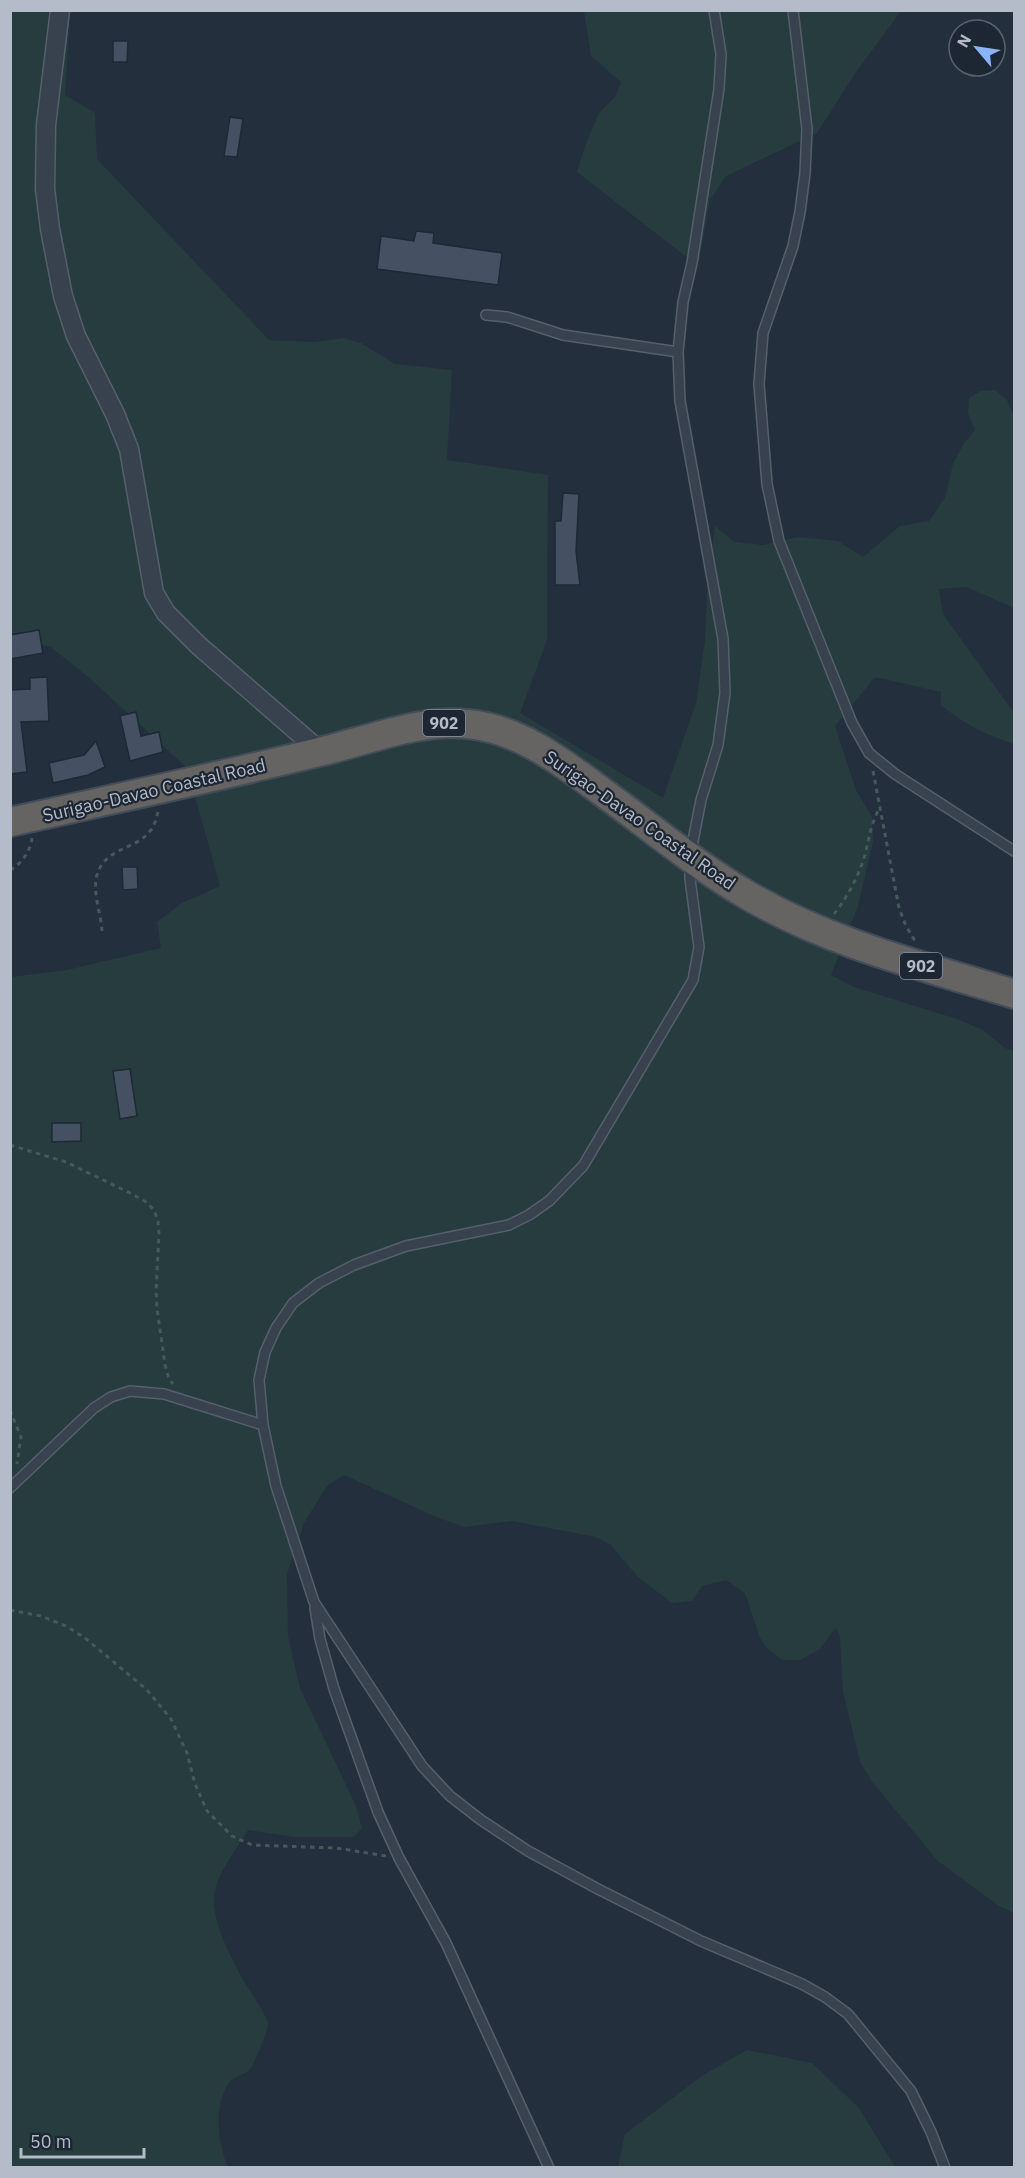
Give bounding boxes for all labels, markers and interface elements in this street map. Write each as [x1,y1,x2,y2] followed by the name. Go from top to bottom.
[947,18,1007,78] north arrow
[952,31,975,51] text: N
[423,710,465,736] road number: 902
[540,745,740,895] street label: Surigao-Davao Coastal Road
[40,753,268,827] street label: Surigao-Davao Coastal Road
[900,953,942,979] road number: 902
[21,2121,144,2159] scale bar
[30,2130,72,2153] text: 50 m

